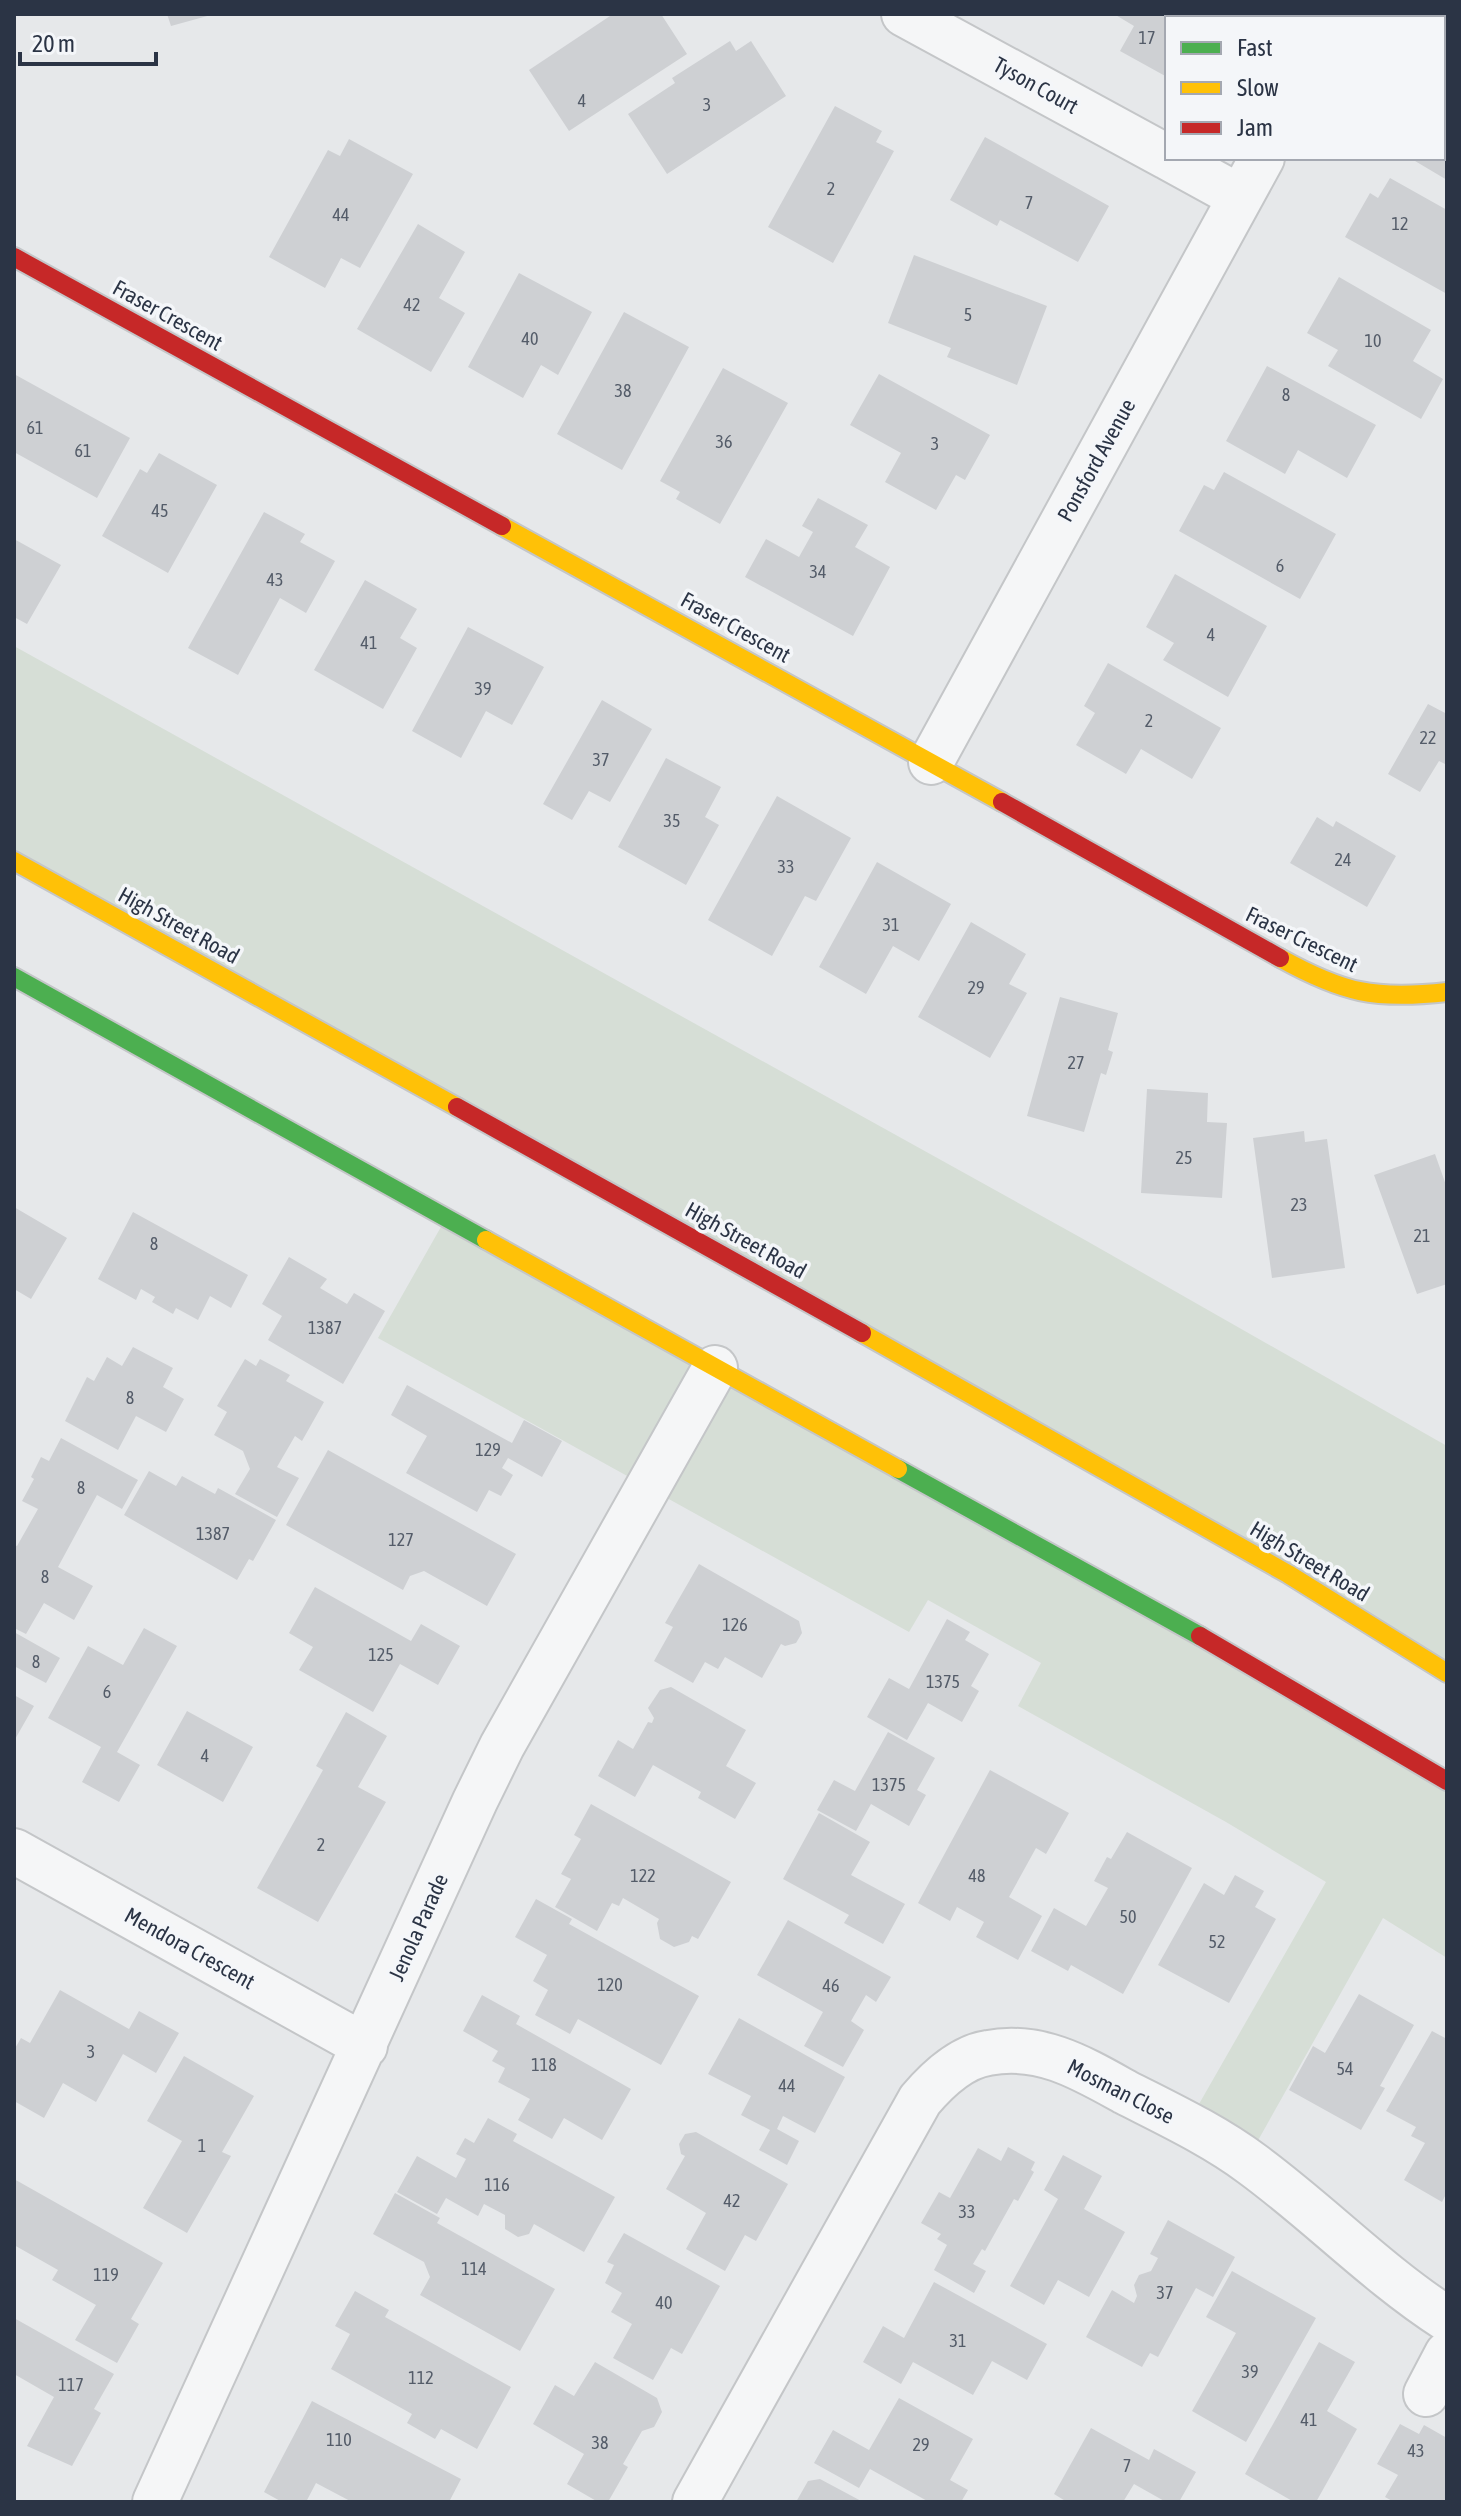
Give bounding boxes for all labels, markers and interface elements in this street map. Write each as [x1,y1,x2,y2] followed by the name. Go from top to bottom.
[20,16,156,66] scale bar
[1165,16,1445,160] legend
[1139,27,1155,48] house number: 17
[32,30,75,57] text: 20 m
[1237,34,1273,61] text: Fast
[989,51,1083,119] street label: Tyson Court
[1237,74,1279,101] text: Slow
[578,90,586,111] house number: 4
[703,94,711,115] house number: 3
[1237,114,1273,141] text: Jam
[827,178,835,199] house number: 2
[1025,192,1033,213] house number: 7
[333,204,349,225] house number: 44
[1392,213,1408,234] house number: 12
[109,274,227,356] street label: Fraser Crescent
[404,294,420,315] house number: 42
[964,304,972,325] house number: 5
[522,328,538,349] house number: 40
[1365,330,1381,351] house number: 10
[615,380,631,401] house number: 38
[1282,384,1290,405] house number: 8
[1052,394,1140,526] street label: Ponsford Avenue
[27,417,43,438] house number: 61
[716,431,732,452] house number: 36
[931,433,939,454] house number: 3
[75,440,91,461] house number: 61
[152,500,168,521] house number: 45
[1276,555,1284,576] house number: 6
[810,561,826,582] house number: 34
[267,569,283,590] house number: 43
[677,586,795,668] street label: Fraser Crescent
[1207,624,1215,645] house number: 4
[361,632,377,653] house number: 41
[475,678,491,699] house number: 39
[1145,710,1153,731] house number: 2
[1420,727,1436,748] house number: 22
[593,749,609,770] house number: 37
[664,810,680,831] house number: 35
[1335,849,1351,870] house number: 24
[778,856,794,877] house number: 33
[114,881,244,969] street label: High Street Road
[1242,901,1362,977] street label: Fraser Crescent
[883,914,899,935] house number: 31
[968,977,984,998] house number: 29
[1068,1052,1084,1073] house number: 27
[1176,1147,1192,1168] house number: 25
[1291,1194,1307,1215] house number: 23
[681,1196,811,1284] street label: High Street Road
[1414,1225,1430,1246] house number: 21
[150,1233,158,1254] house number: 8
[308,1317,342,1338] house number: 1387
[126,1387,134,1408] house number: 8
[475,1439,501,1460] house number: 129
[77,1477,85,1498] house number: 8
[1246,1515,1374,1607] street label: High Street Road
[196,1523,230,1544] house number: 1387
[388,1529,414,1550] house number: 127
[41,1566,49,1587] house number: 8
[722,1614,748,1635] house number: 126
[368,1644,394,1665] house number: 125
[32,1651,40,1672] house number: 8
[926,1671,960,1692] house number: 1375
[103,1681,111,1702] house number: 6
[201,1745,209,1766] house number: 4
[872,1774,906,1795] house number: 1375
[317,1834,325,1855] house number: 2
[630,1865,656,1886] house number: 122
[969,1865,985,1886] house number: 48
[383,1869,453,1985] street label: Jenola Parade
[120,1902,260,1994] street label: Mendora Crescent
[1120,1906,1136,1927] house number: 50
[1209,1931,1225,1952] house number: 52
[597,1974,623,1995] house number: 120
[823,1975,839,1996] house number: 46
[87,2041,95,2062] house number: 3
[1063,2053,1179,2129] street label: Mosman Close
[531,2054,557,2075] house number: 118
[1337,2058,1353,2079] house number: 54
[779,2075,795,2096] house number: 44
[198,2135,206,2156] house number: 1
[484,2174,510,2195] house number: 116
[724,2190,740,2211] house number: 42
[959,2201,975,2222] house number: 33
[461,2258,487,2279] house number: 114
[93,2264,119,2285] house number: 119
[1157,2282,1173,2303] house number: 37
[656,2292,672,2313] house number: 40
[950,2330,966,2351] house number: 31
[1242,2361,1258,2382] house number: 39
[408,2367,434,2388] house number: 112
[58,2374,84,2395] house number: 117
[1301,2409,1317,2430] house number: 41
[326,2429,352,2450] house number: 110
[592,2432,608,2453] house number: 38
[913,2434,929,2455] house number: 29
[1408,2440,1424,2461] house number: 43
[1123,2455,1131,2476] house number: 7

